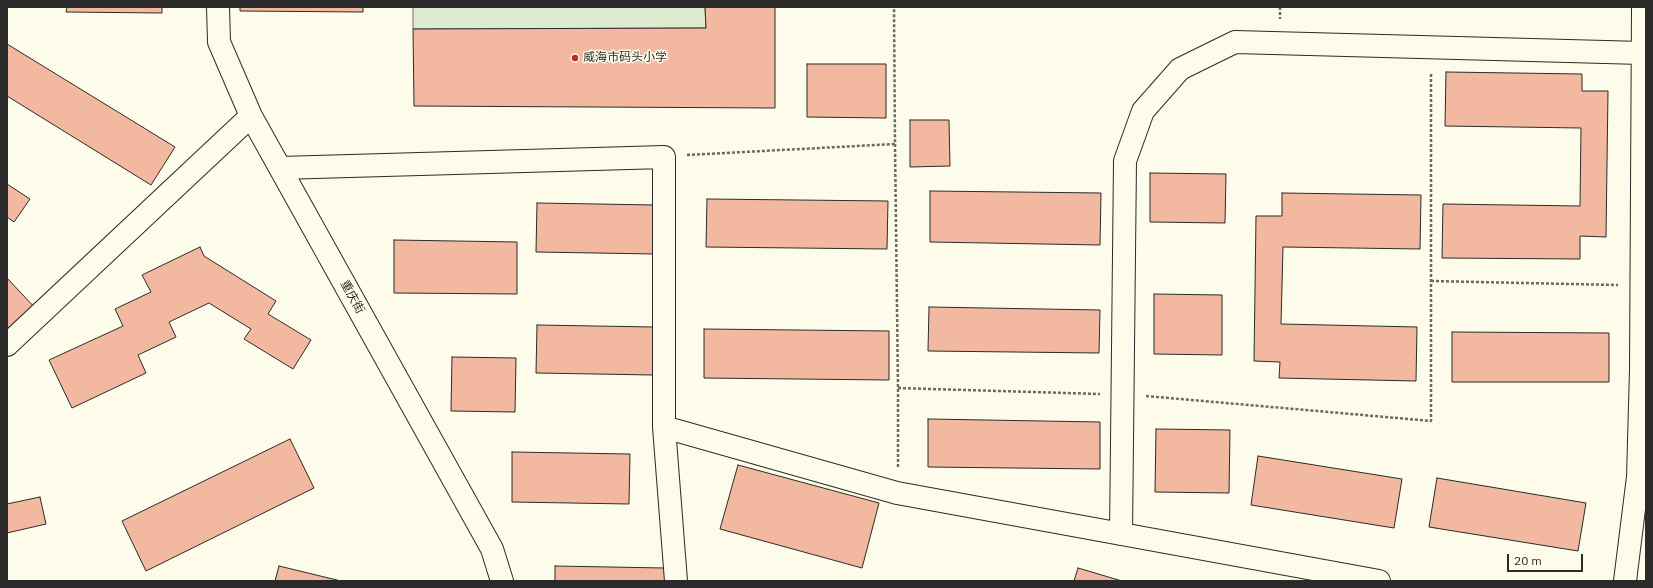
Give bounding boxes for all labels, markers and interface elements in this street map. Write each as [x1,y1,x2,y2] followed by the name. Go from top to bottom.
[583,51,667,65] place label: 威海市码头小学
[570,53,580,63] marker: 威海市码头小学
[337,278,367,316] street label: 重庆街
[1509,546,1585,572] scale bar
[1514,553,1542,568] text: 20 m

